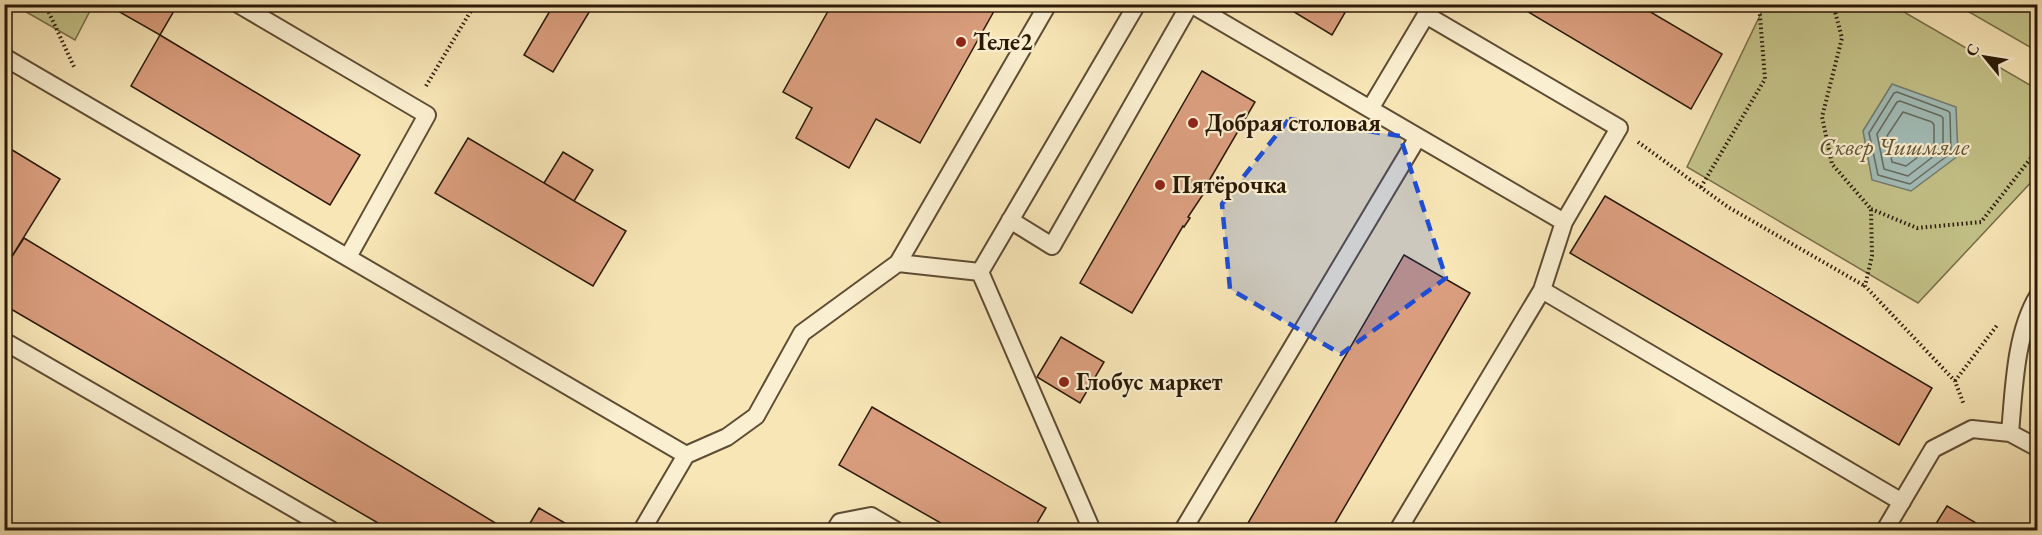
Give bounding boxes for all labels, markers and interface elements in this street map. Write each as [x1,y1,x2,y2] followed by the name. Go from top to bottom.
[973,26,1033,57] place label: Теле2
[1955,27,2015,87] north arrow
[954,35,968,49] marker: Теле2
[1961,40,1984,60] text: С
[1205,107,1381,138] place label: Добрая столовая
[1186,116,1200,130] marker: Добрая столовая
[1819,131,1970,162] park label: Сквер Чишмяле
[1172,169,1287,200] place label: Пятёрочка
[1153,178,1167,192] marker: Пятёрочка
[1076,366,1223,398] place label: Глобус маркет
[1057,375,1071,389] marker: Глобус маркет

